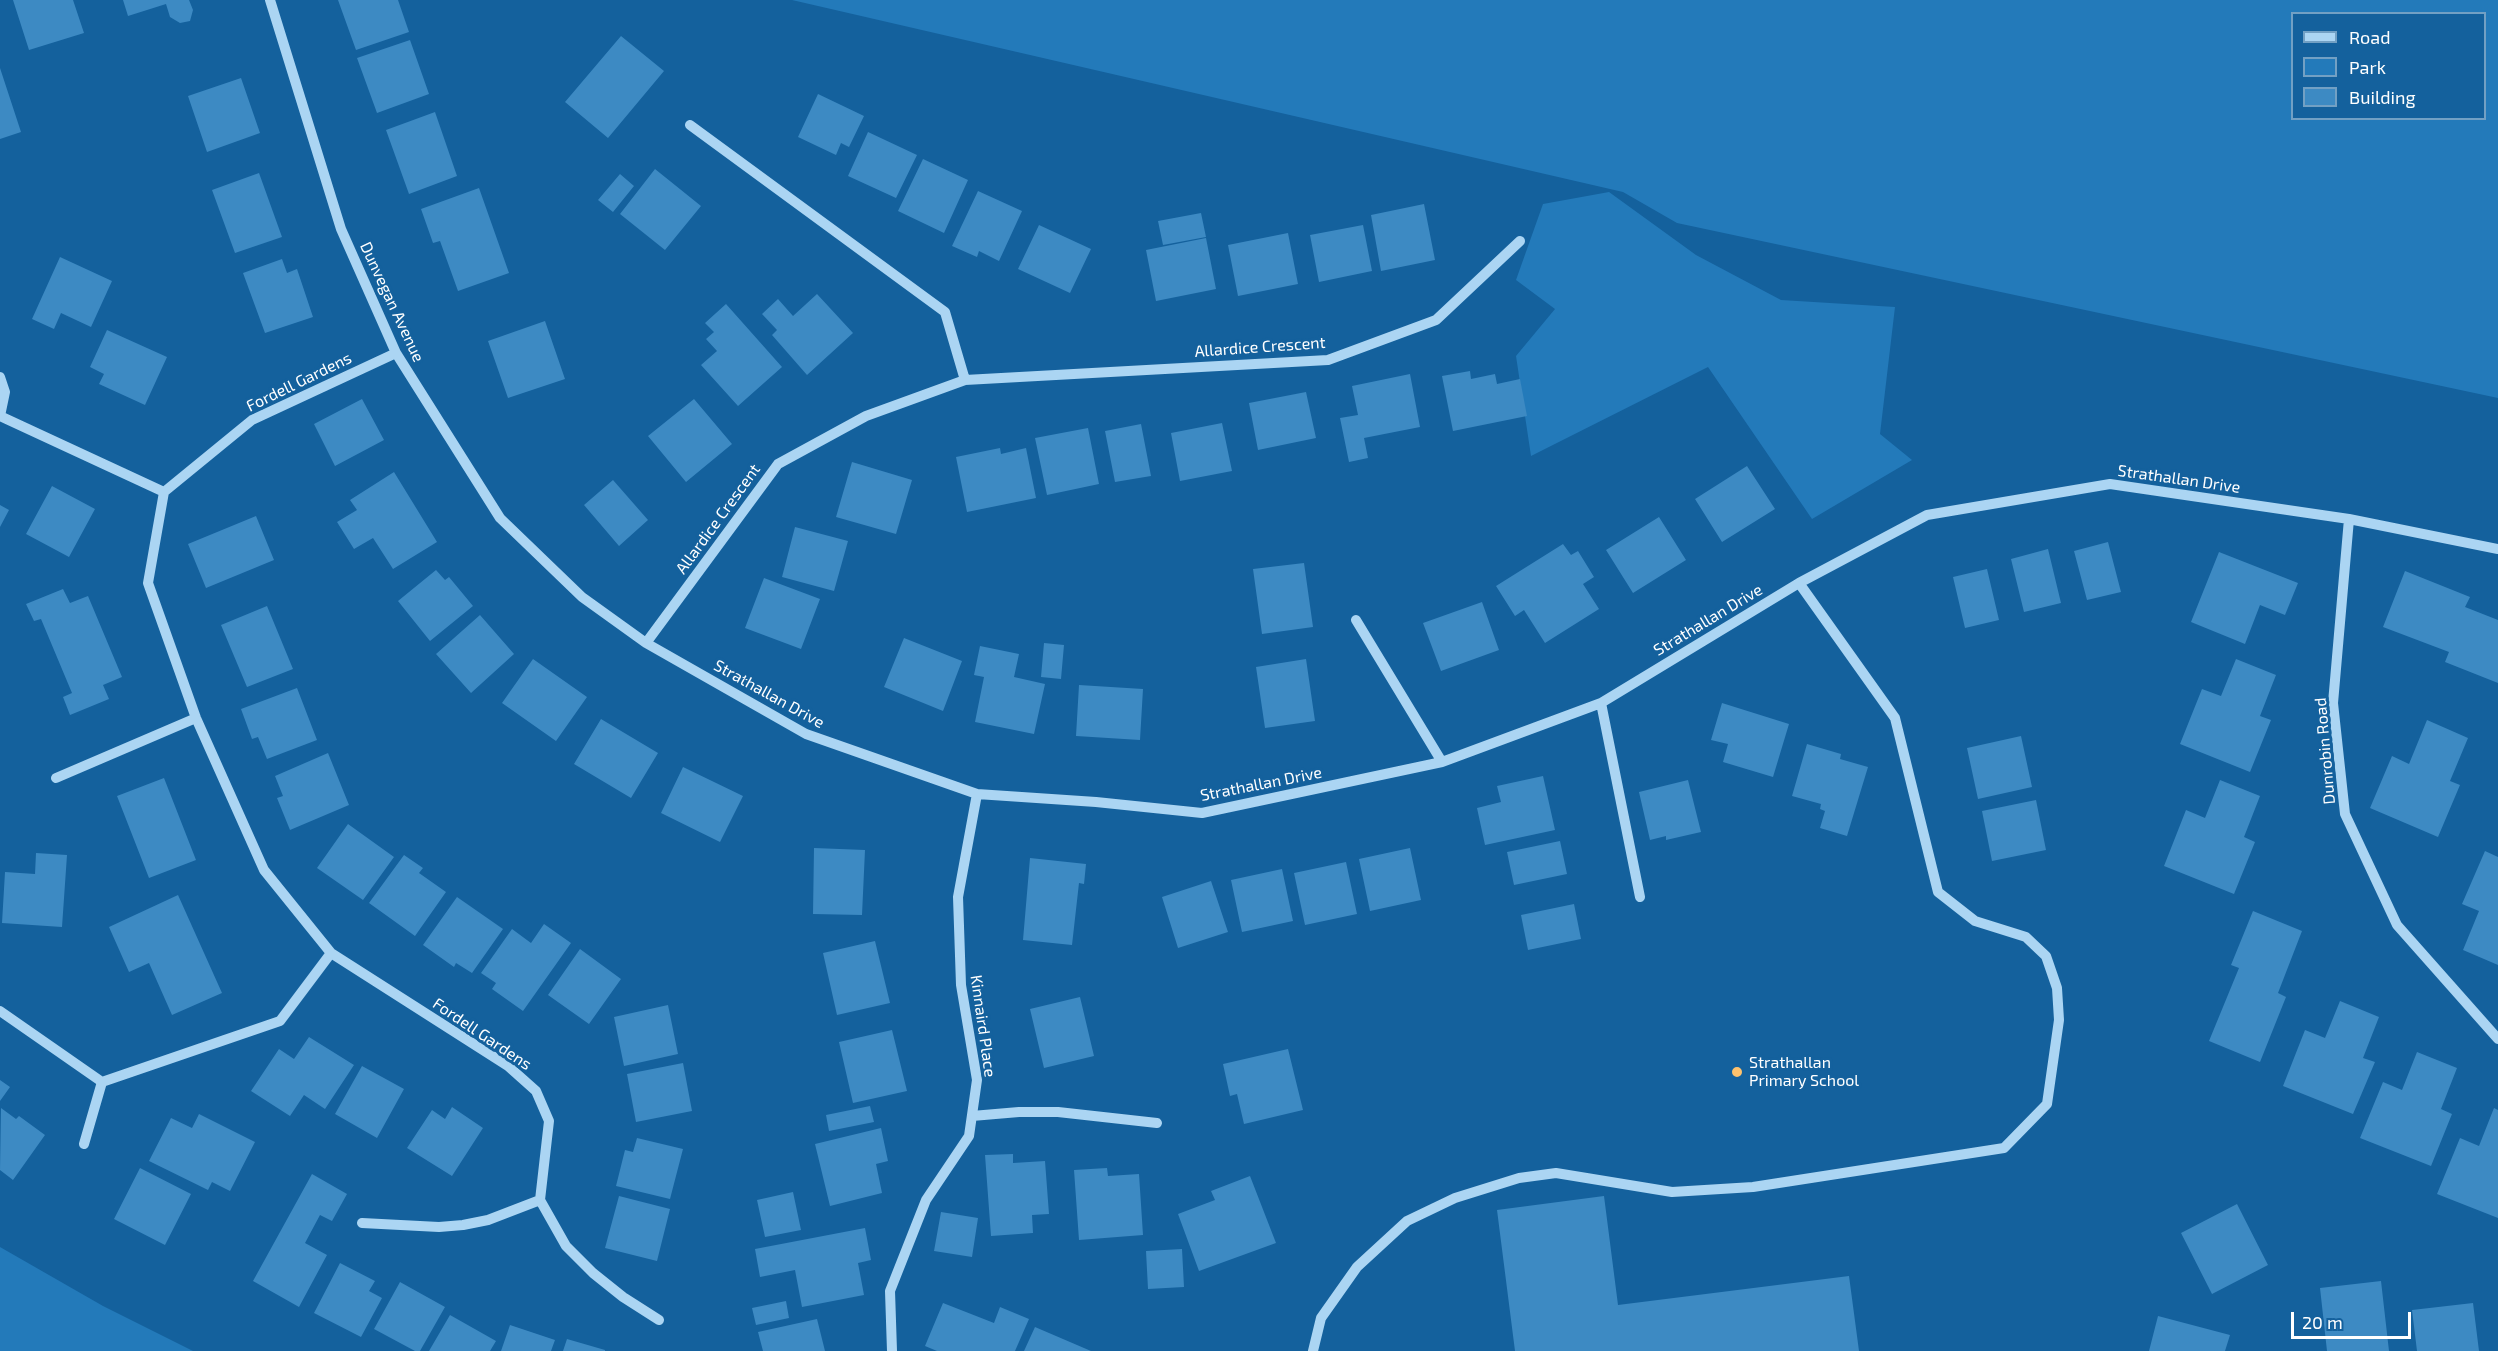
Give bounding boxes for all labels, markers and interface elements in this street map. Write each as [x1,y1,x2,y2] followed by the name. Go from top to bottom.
[2291,12,2486,120] legend
[2349,26,2390,48] text: Road
[2349,56,2386,78] text: Park
[2349,86,2416,108] text: Building
[356,239,428,365] street label: Dunvegan Avenue
[1194,333,1326,361] street label: Allardice Crescent
[243,348,355,416] street label: Fordell Gardens
[672,460,764,578] street label: Allardice Crescent
[2117,461,2241,497] street label: Strathallan Drive
[1650,580,1766,660] street label: Strathallan Drive
[710,656,828,732] street label: Strathallan Drive
[2311,697,2339,805] street label: Dunrobin Road
[1199,763,1323,805] street label: Strathallan Drive
[966,974,1000,1078] street label: Kinnaird Place
[429,994,535,1074] street label: Fordell Gardens
[1749,1053,1859,1091] place label: Strathallan Primary School
[1730,1065,1744,1079] marker: Strathallan Primary School
[2294,1300,2414,1338] scale bar
[2302,1311,2343,1333] text: 20 m

